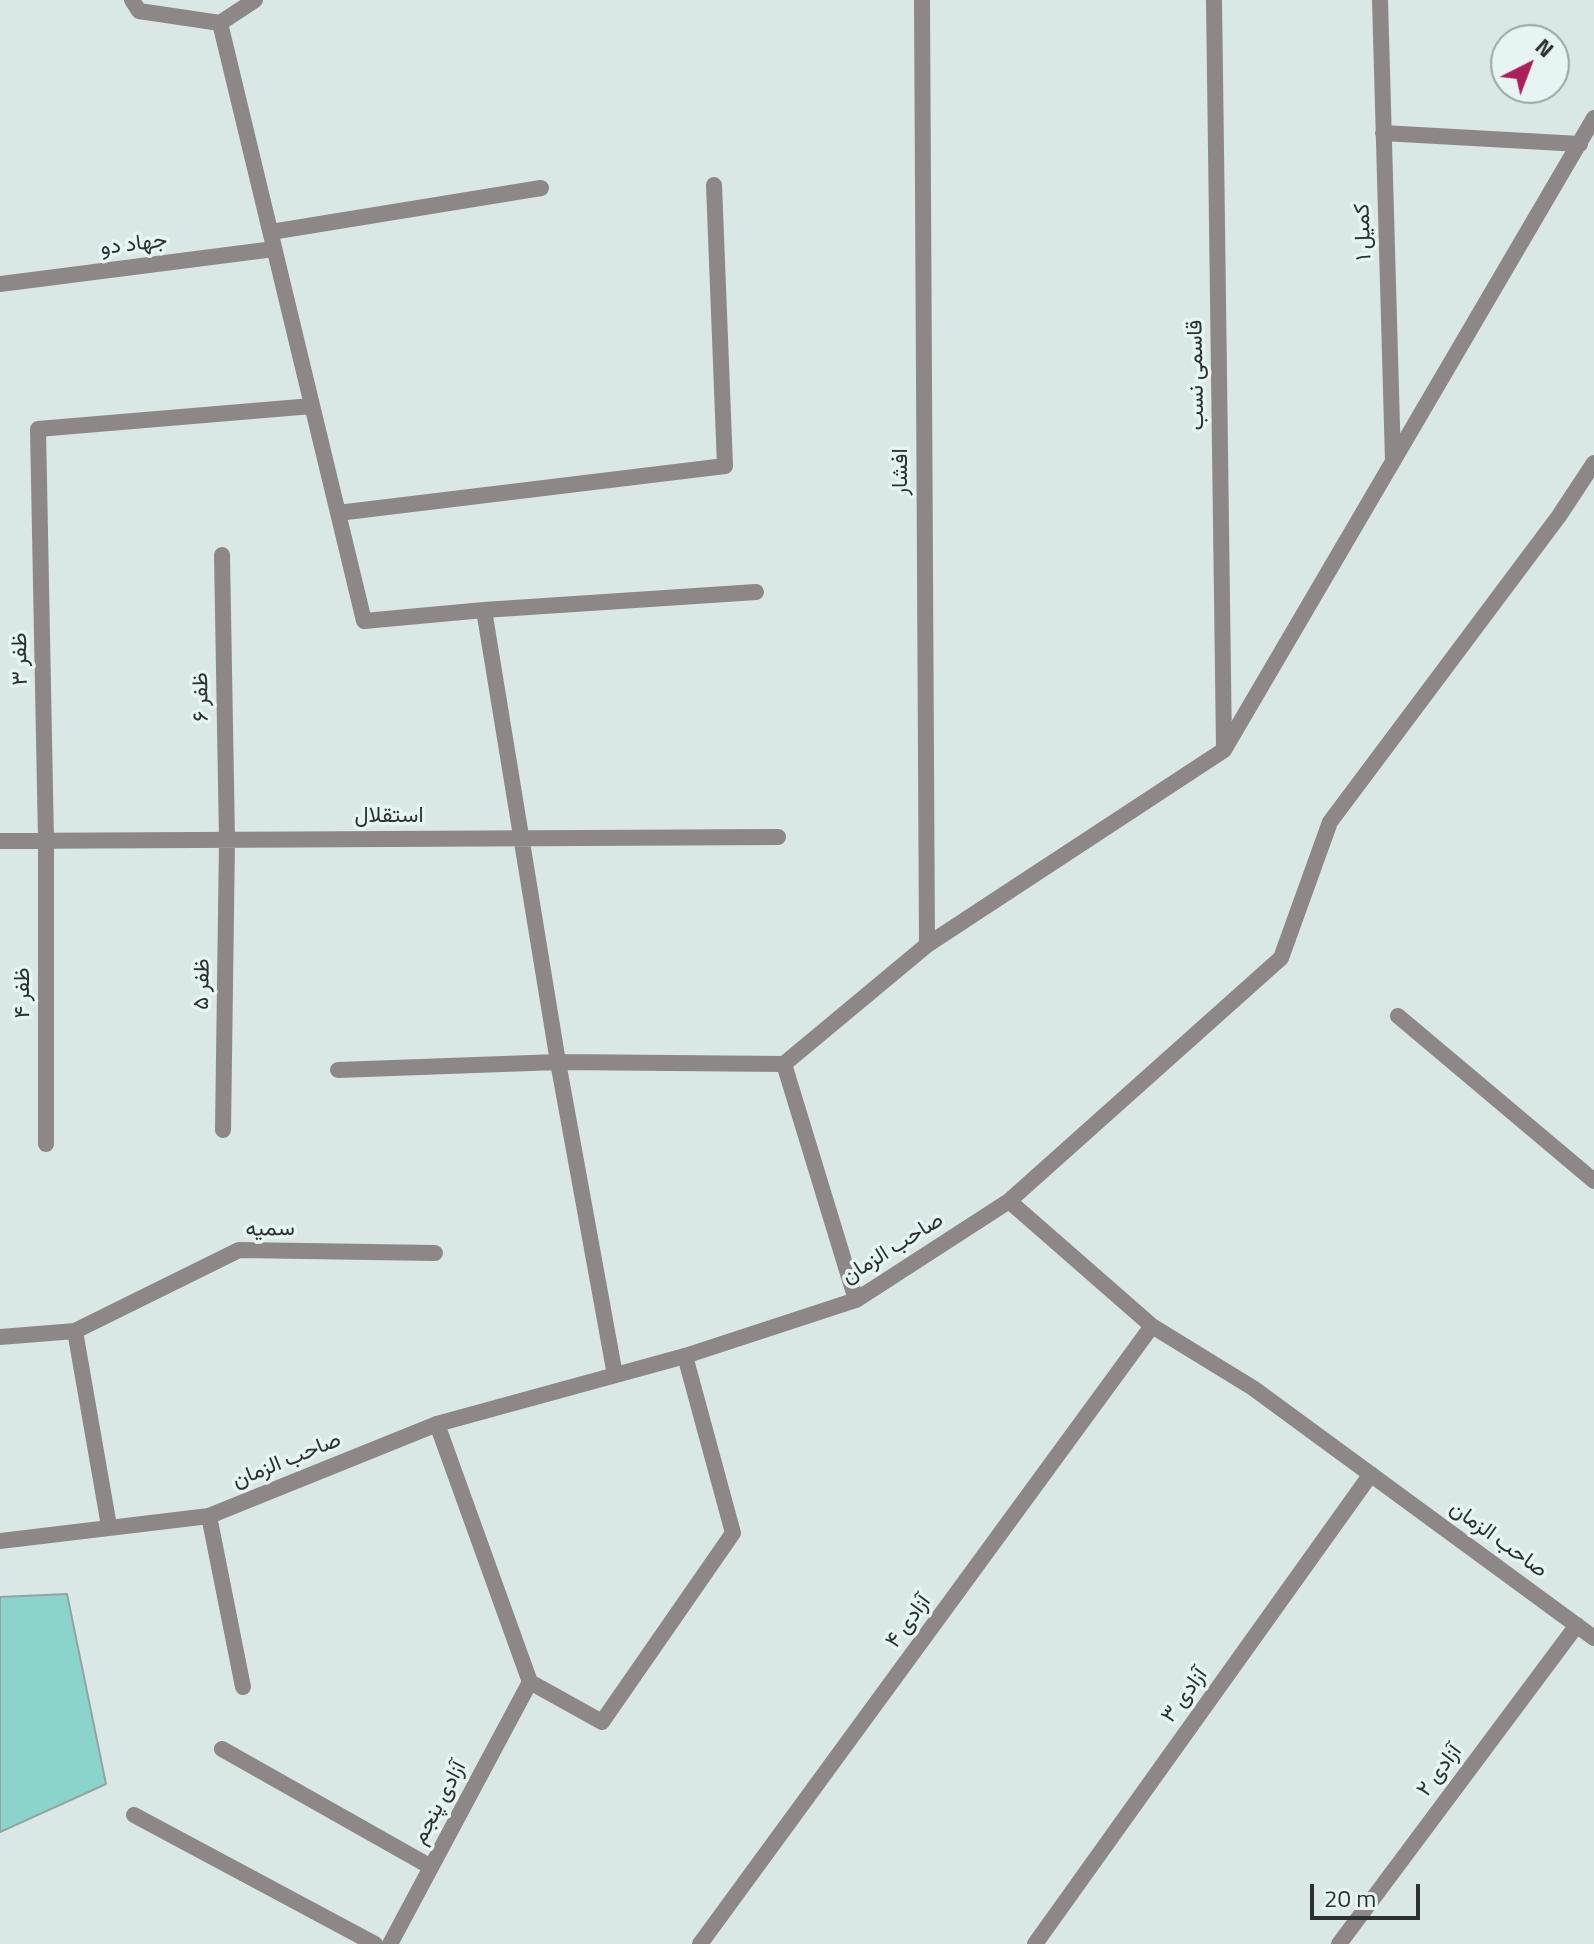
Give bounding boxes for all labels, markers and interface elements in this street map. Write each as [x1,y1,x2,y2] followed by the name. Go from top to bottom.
[1490,24,1570,104] north arrow
[1528,30,1562,65] text: N
[1350,203,1378,261] street label: کمیل ۱
[99,228,169,262] street label: جهاد دو
[1183,320,1211,430] street label: قاسمی نسب
[889,448,915,496] street label: افشار
[7,632,35,686] street label: ظفر ۳
[188,672,216,722] street label: ظفر ۶
[354,804,424,830] street label: استقلال
[189,958,217,1010] street label: ظفر ۵
[11,967,37,1019] street label: ظفر ۴
[837,1207,949,1291] street label: صاحب الزمان
[245,1216,295,1244] street label: سمیه
[229,1427,345,1495] street label: صاحب الزمان
[1444,1496,1552,1584] street label: صاحب الزمان
[881,1590,937,1654] street label: آزادی ۴
[1156,1663,1214,1729] street label: آزادی ۳
[1412,1740,1468,1802] street label: آزادی ۲
[407,1757,473,1849] street label: آزادی پنجم
[1314,1868,1424,1918] scale bar
[1324,1880,1376,1916] text: 20 m

